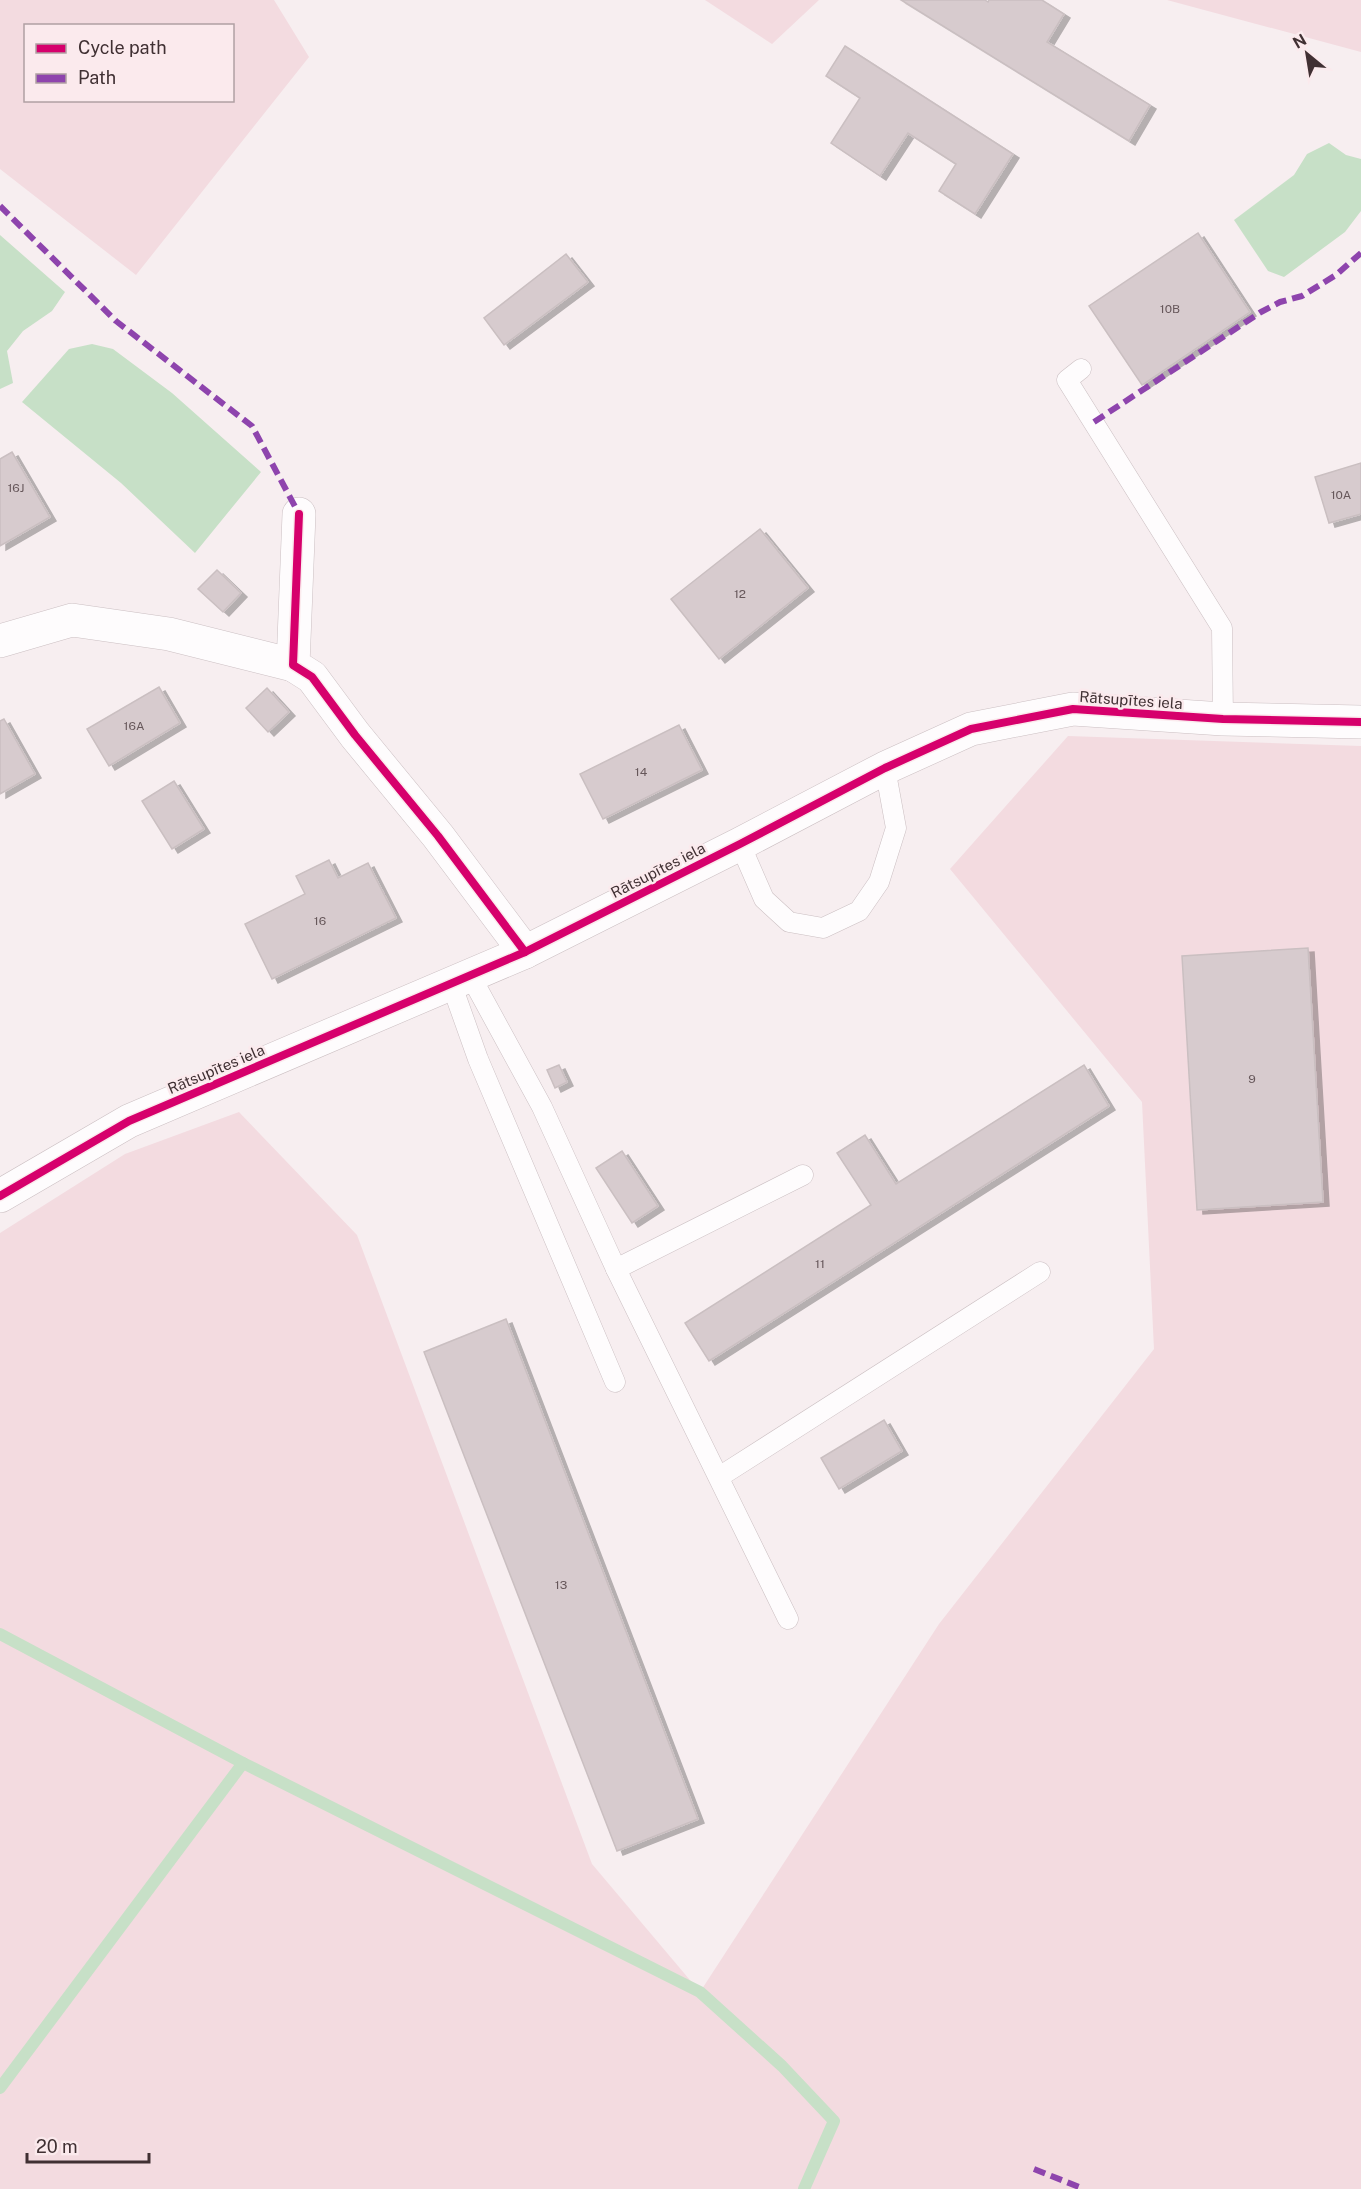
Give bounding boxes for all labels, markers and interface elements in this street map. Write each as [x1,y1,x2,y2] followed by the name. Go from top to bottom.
[24,24,234,102] legend
[1277,24,1337,84] north arrow
[1290,30,1310,53] text: N
[78,37,167,58] text: Cycle path
[78,67,116,88] text: Path
[1160,302,1180,316] house number: 10B
[7,481,25,495] house number: 16J
[1331,488,1352,502] house number: 10A
[734,587,746,601] house number: 12
[1079,688,1183,712] street label: Rātsupītes iela
[124,719,145,733] house number: 16A
[635,765,648,779] house number: 14
[608,839,708,901] street label: Rātsupītes iela
[314,914,326,928] house number: 16
[165,1041,267,1097] street label: Rātsupītes iela
[1248,1072,1256,1086] house number: 9
[815,1257,825,1271] house number: 11
[555,1578,567,1592] house number: 13
[27,2126,148,2164] scale bar
[36,2136,78,2157] text: 20 m

